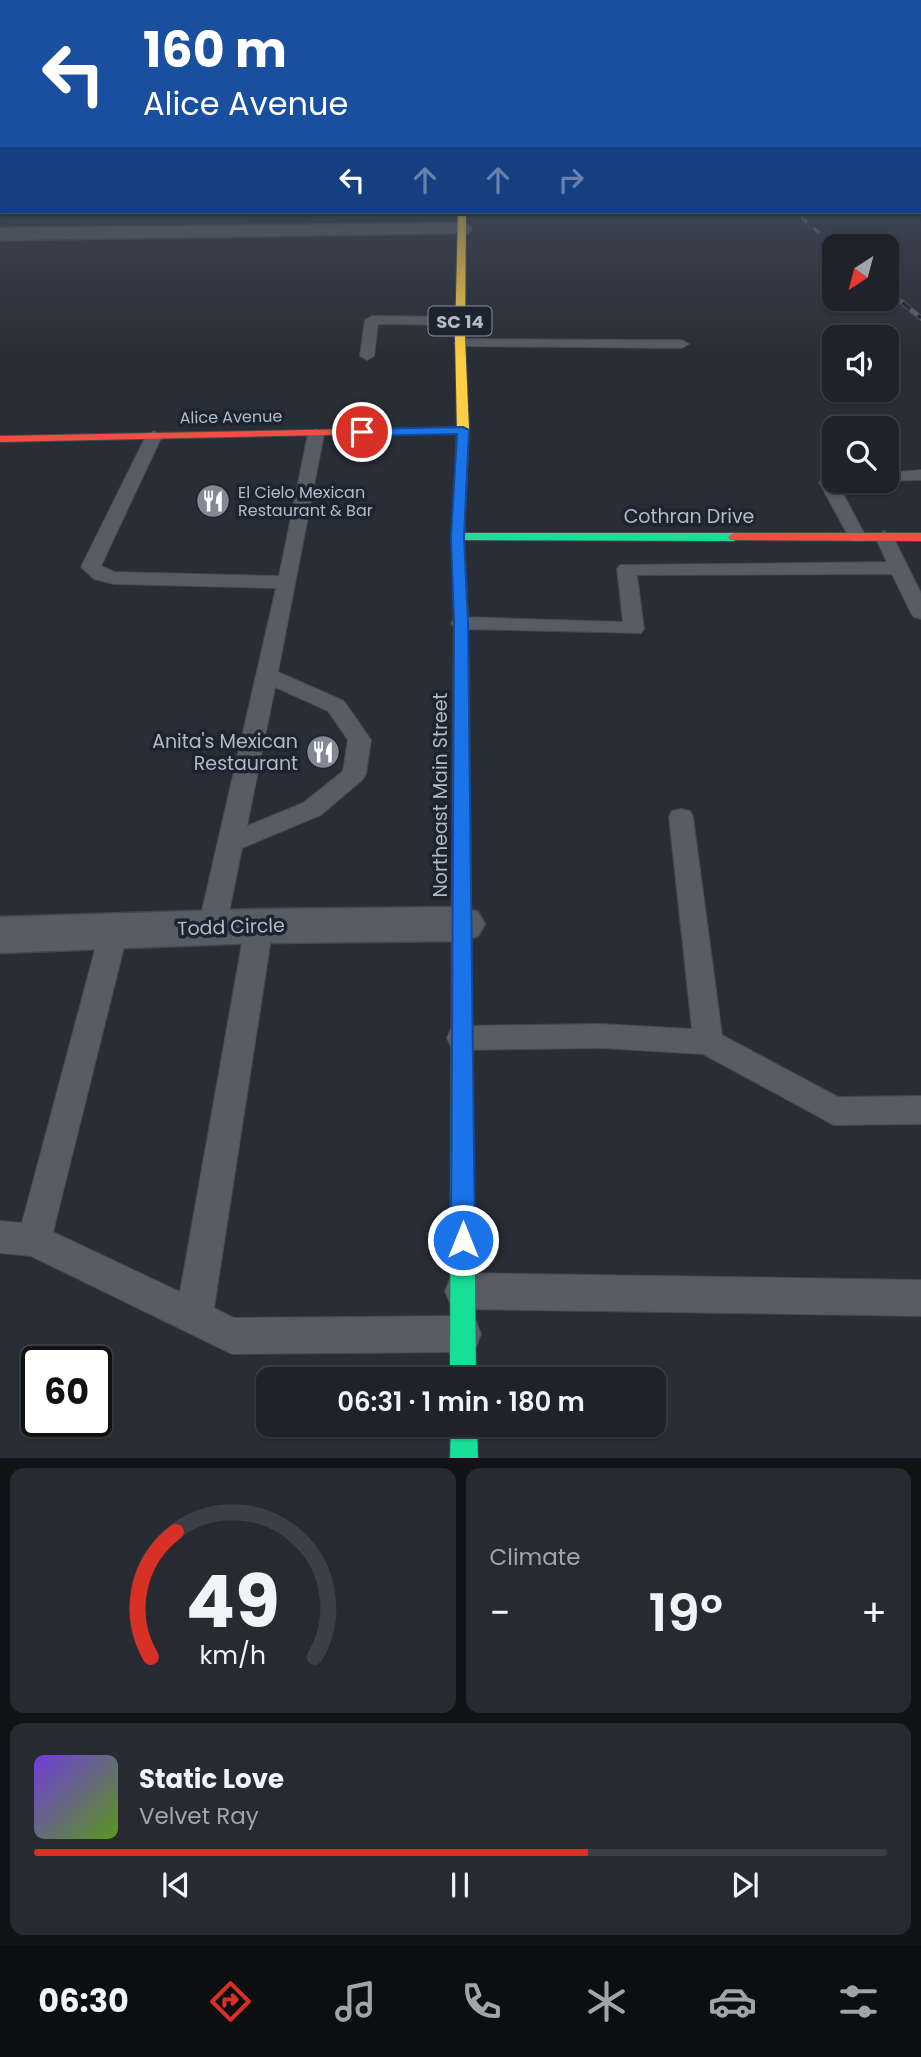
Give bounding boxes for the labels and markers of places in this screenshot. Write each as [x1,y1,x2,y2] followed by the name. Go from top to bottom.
[332,402,392,462] pin
[238,481,373,522] place label: El Cielo Mexican Restaurant & Bar
[194,482,232,520] restaurant icon: El Cielo Mexican Restaurant & Bar
[152,728,298,777] place label: Anita's Mexican Restaurant
[304,733,342,771] restaurant icon: Anita's Mexican Restaurant

